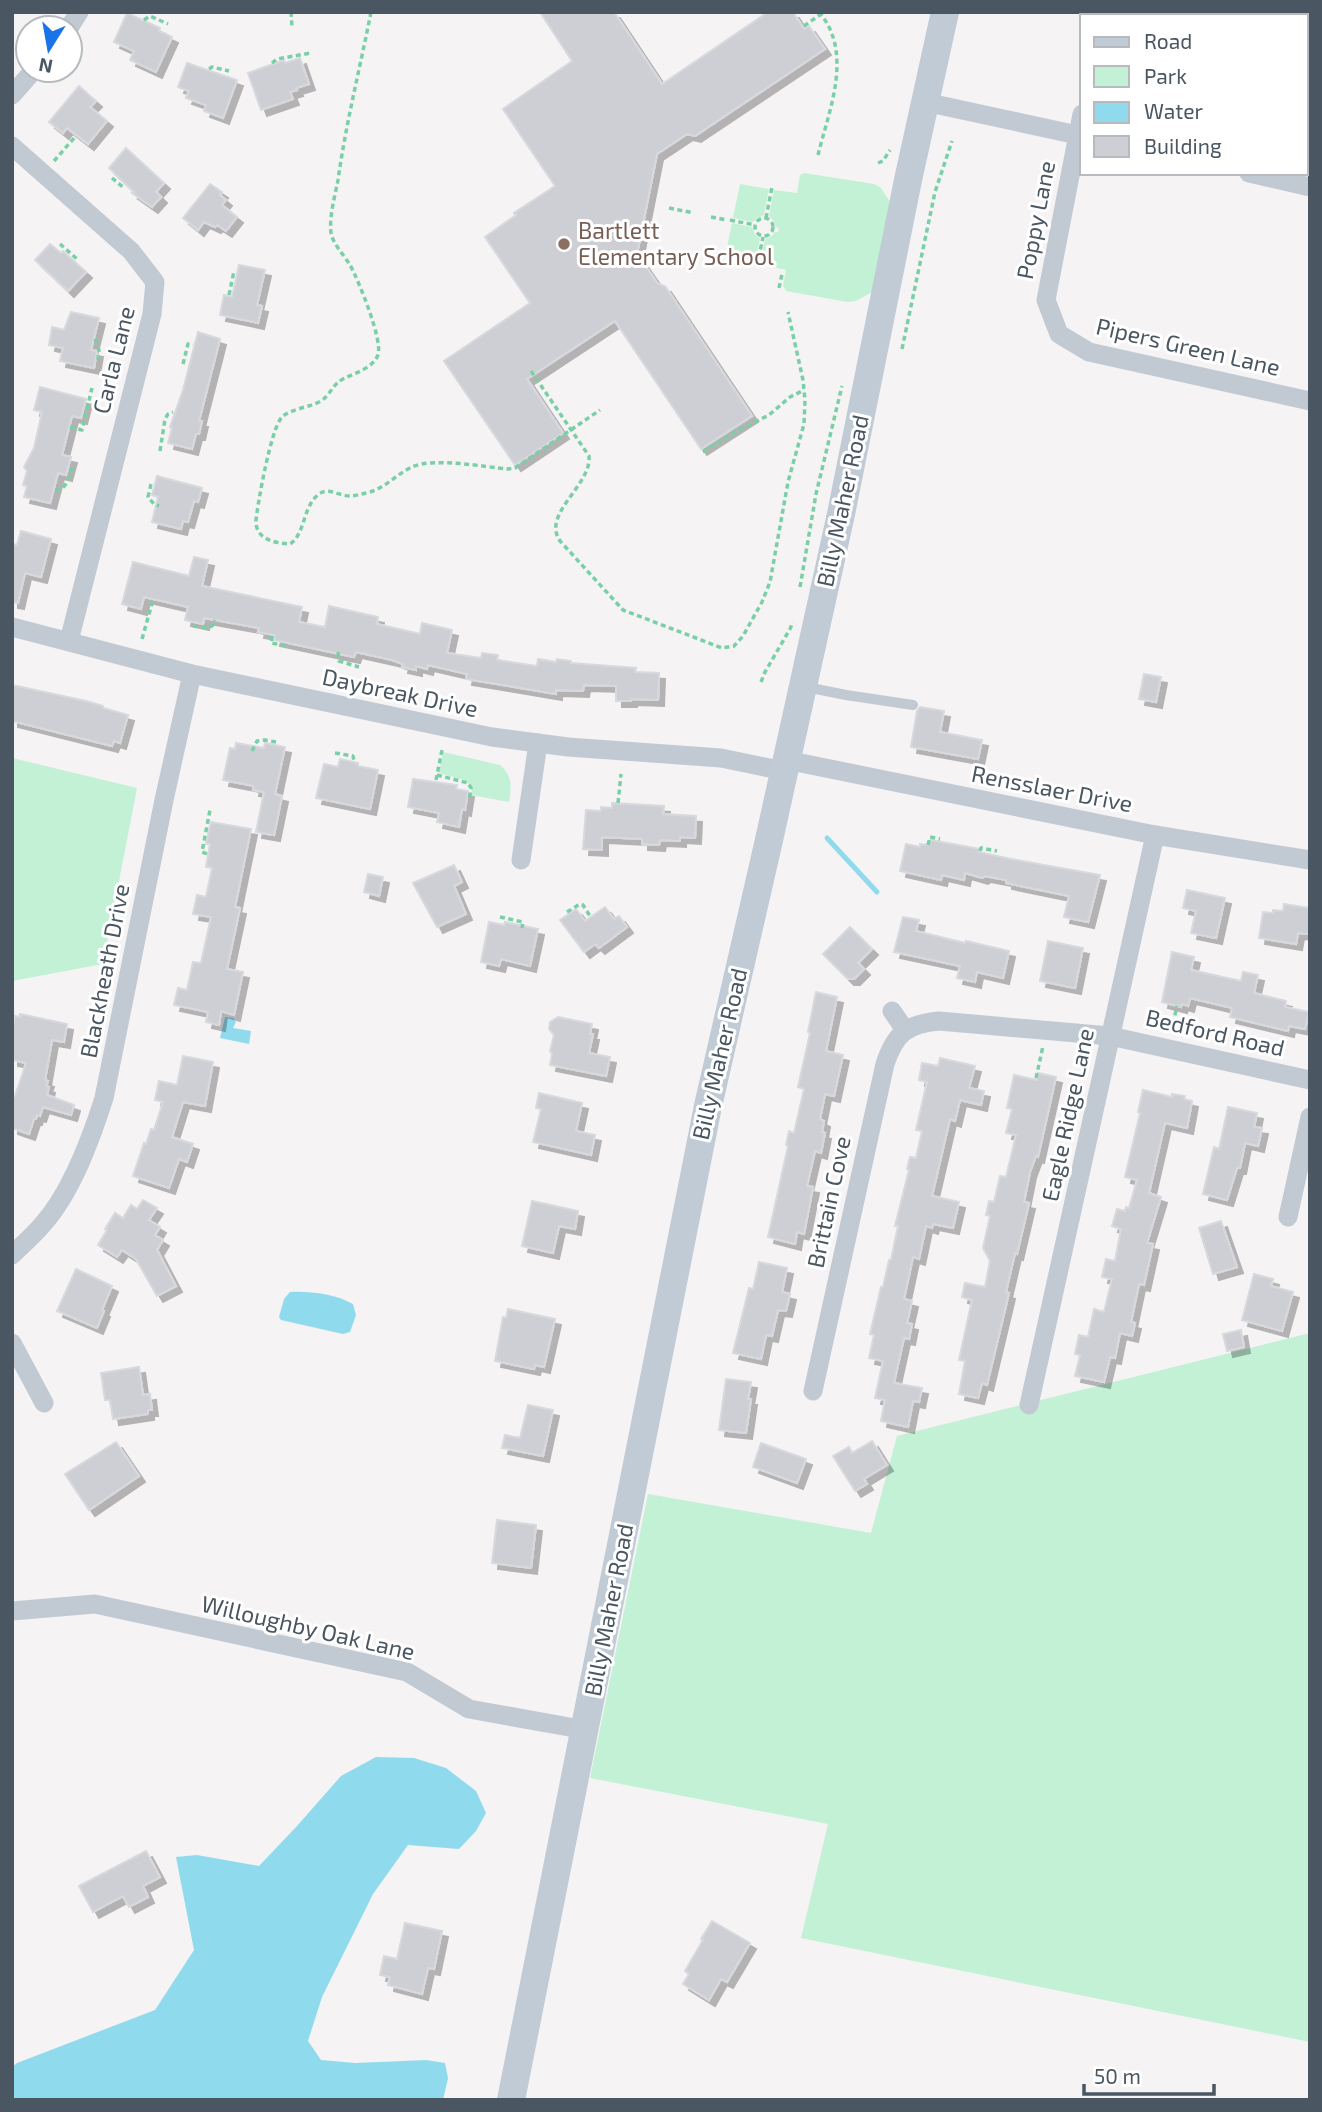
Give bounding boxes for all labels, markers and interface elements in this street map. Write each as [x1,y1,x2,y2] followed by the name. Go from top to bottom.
[14,14,84,84] north arrow
[1080,14,1308,175] legend
[1144,28,1192,53] text: Road
[37,54,55,79] text: N
[1144,63,1187,88] text: Park
[1144,98,1203,123] text: Water
[1144,133,1222,158] text: Building
[1010,158,1060,281] street label: Poppy Lane
[578,216,774,270] place label: Bartlett Elementary School
[556,236,572,252] marker: Bartlett Elementary School
[86,303,140,416] street label: Carla Lane
[1094,311,1283,381] street label: Pipers Green Lane
[810,412,874,589] street label: Billy Maher Road
[320,662,481,722] street label: Daybreak Drive
[969,759,1135,817] street label: Rensslaer Drive
[73,881,135,1060] street label: Blackheath Drive
[686,965,752,1142] street label: Billy Maher Road
[1143,1002,1287,1062] street label: Bedford Road
[1035,1026,1099,1204] street label: Eagle Ridge Lane
[800,1133,856,1270] street label: Brittain Cove
[578,1521,638,1699] street label: Billy Maher Road
[199,1589,418,1665] street label: Willoughby Oak Lane
[1084,2052,1214,2096] scale bar
[1094,2063,1141,2088] text: 50 m

